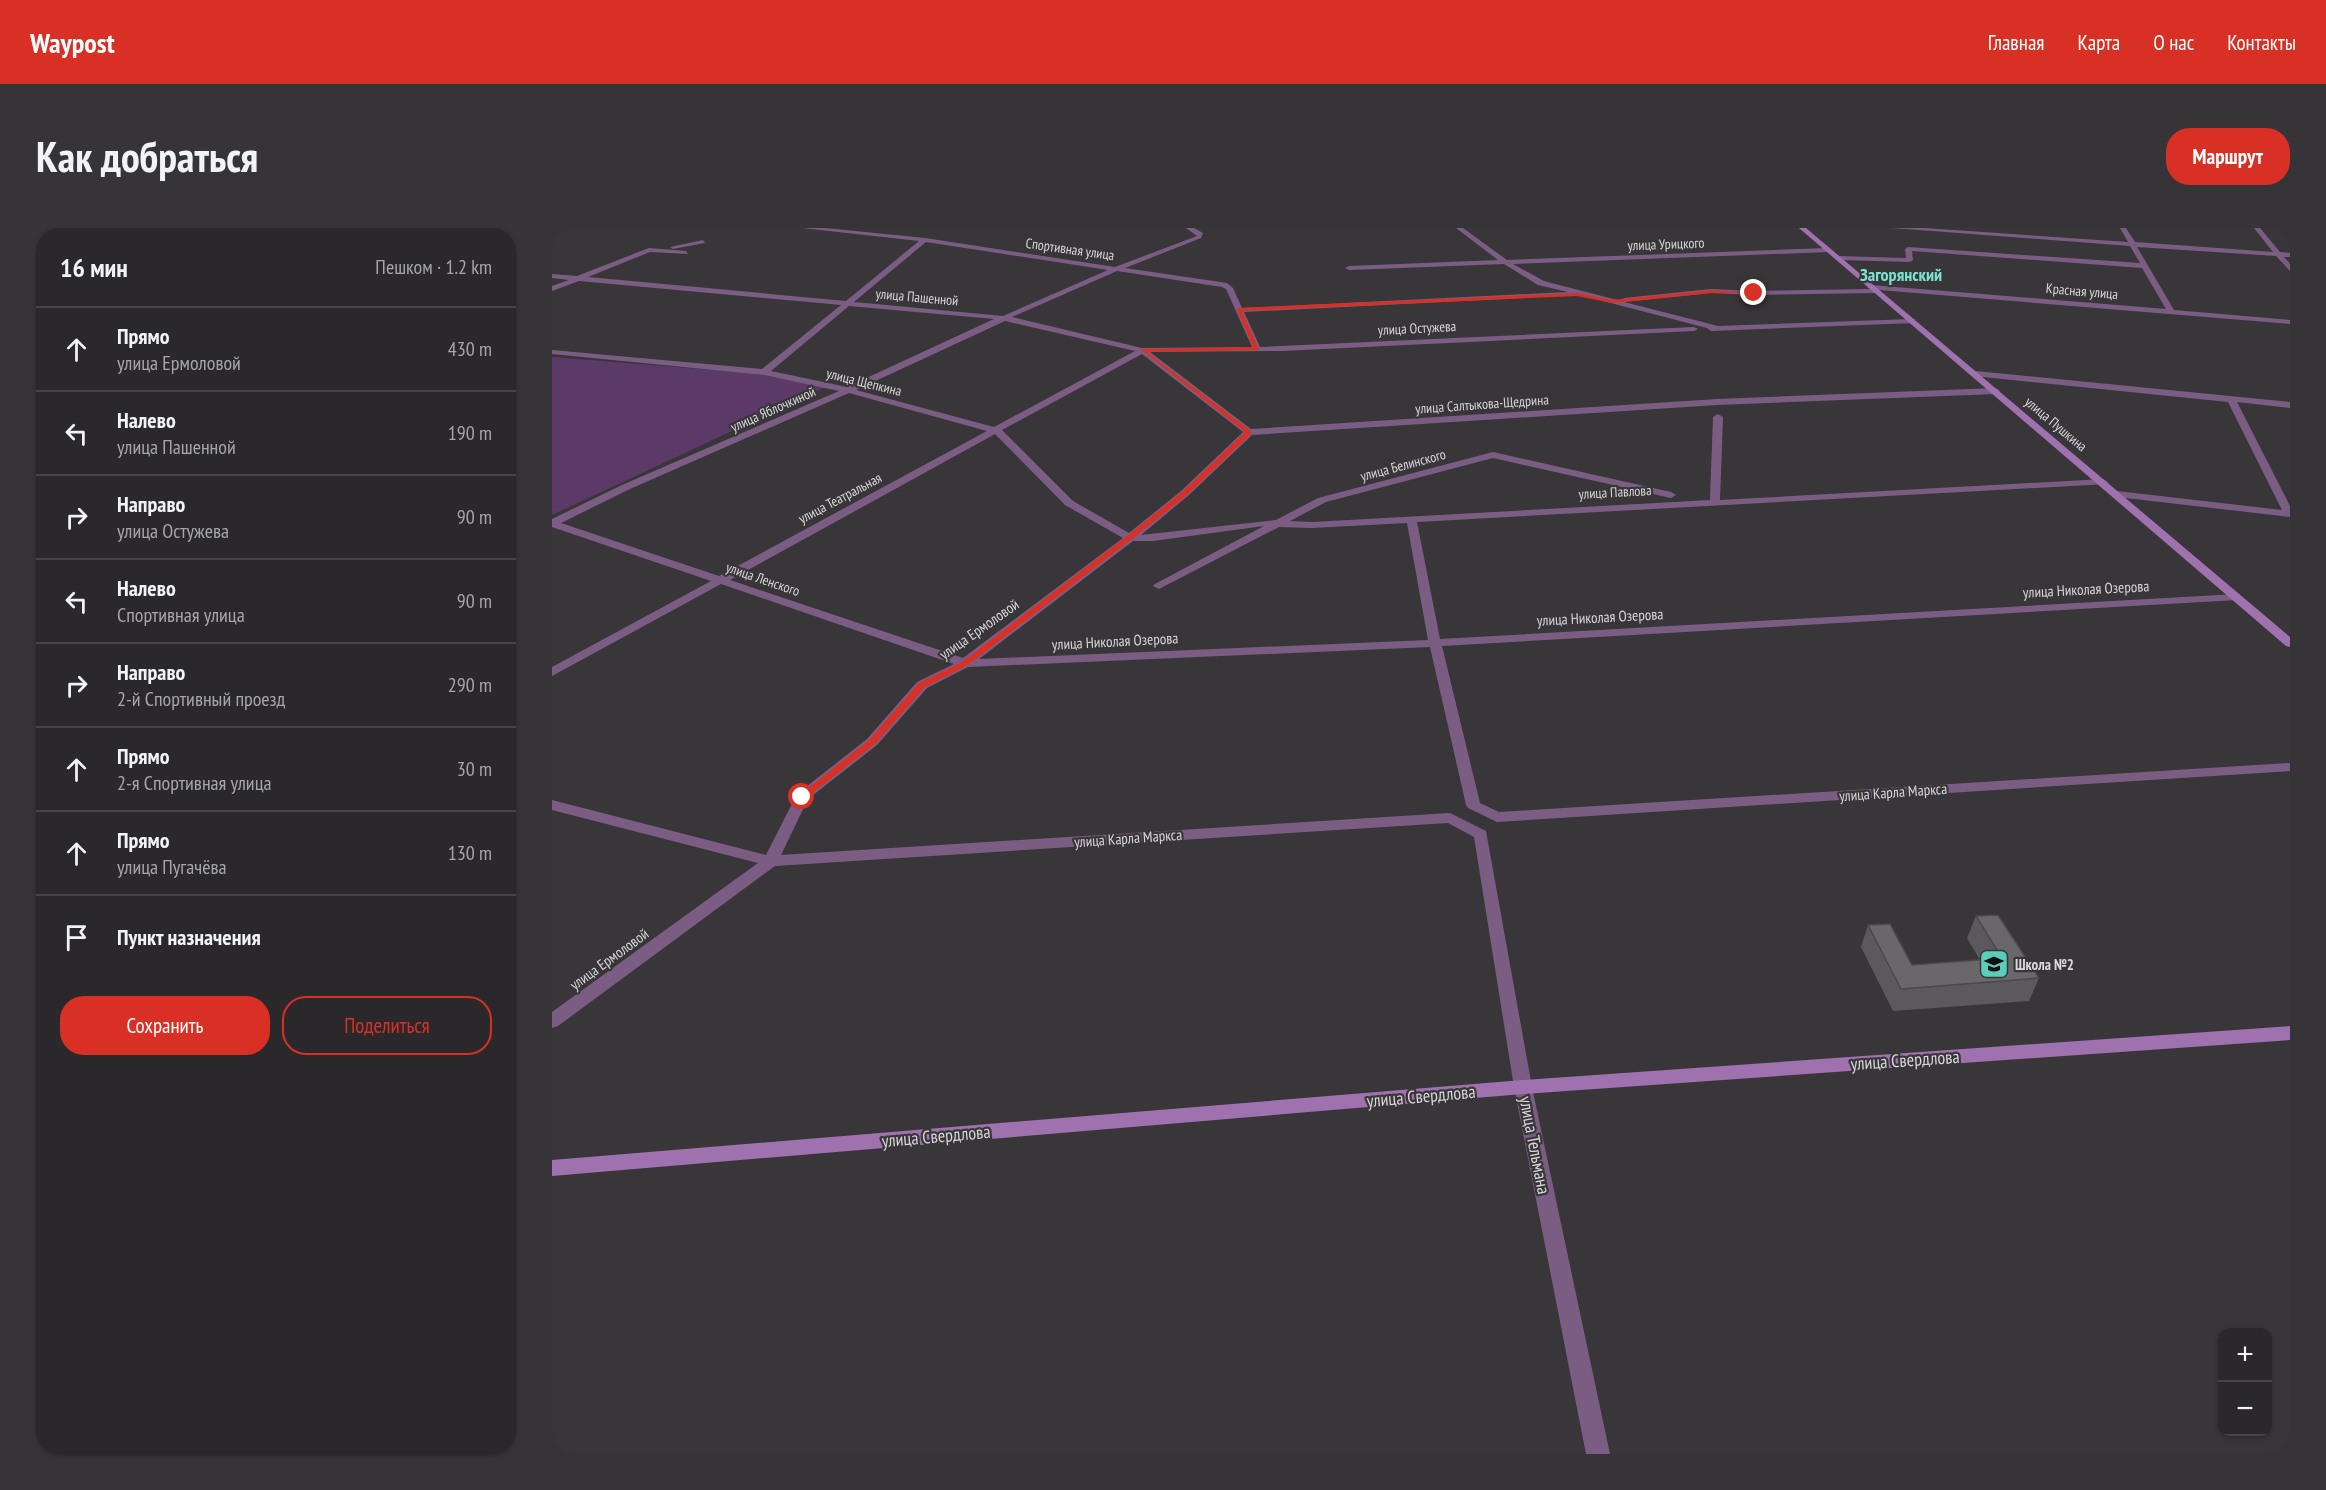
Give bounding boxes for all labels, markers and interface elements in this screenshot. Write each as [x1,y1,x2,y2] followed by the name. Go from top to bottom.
[30,24,115,61] text: Waypost
[1988,29,2044,56] text: Главная
[2077,29,2120,56] text: Карта
[2153,29,2194,56] text: О нас
[2227,29,2296,56] text: Контакты
[2166,128,2290,185] button: Маршрут
[36,129,258,184] text: Как добраться
[1024,234,1116,264] street label: Спортивная улица
[1627,234,1705,254] street label: улица Урицкого
[60,251,128,284] text: 16 мин
[375,254,492,280] text: Пешком · 1.2 km
[1860,263,1942,286] district label: Загорянский
[1740,279,1766,305] route end
[2045,279,2119,303] street label: Красная улица
[875,284,959,310] street label: улица Пашенной
[1377,317,1457,339] street label: улица Остужева
[117,322,170,350] text: Прямо
[60,333,93,366] icon: ahead
[448,336,492,362] text: 430 m
[117,350,241,376] text: улица Ермоловой
[825,364,903,400] street label: улица Щепкина
[728,382,818,436] street label: улица Яблочкиной
[1415,390,1549,418] street label: улица Салтыкова-Щедрина
[2021,393,2091,455] street label: улица Пушкина
[117,406,176,434] text: Налево
[60,417,93,450] icon: left
[448,420,492,446] text: 190 m
[117,434,236,460] text: улица Пашенной
[1358,445,1448,485] street label: улица Белинского
[795,469,885,527] street label: улица Театральная
[1578,481,1652,503] street label: улица Павлова
[117,490,185,518] text: Направо
[60,501,93,534] icon: right
[457,504,492,530] text: 90 m
[117,518,229,544] text: улица Остужева
[724,558,802,600] street label: улица Ленского
[117,574,176,602] text: Налево
[2022,576,2150,602] street label: улица Николая Озерова
[60,585,93,618] icon: left
[457,588,492,614] text: 90 m
[935,595,1023,663] street label: улица Ермоловой
[117,602,245,628] text: Спортивная улица
[1536,604,1664,630] street label: улица Николая Озерова
[1051,628,1179,654] street label: улица Николая Озерова
[117,658,185,686] text: Направо
[60,669,93,702] icon: right
[448,672,492,698] text: 290 m
[117,686,285,712] text: 2-й Спортивный проезд
[117,742,170,770] text: Прямо
[60,753,93,786] icon: ahead
[457,756,492,782] text: 30 m
[117,770,271,796] text: 2-я Спортивная улица
[1838,779,1948,805] street label: улица Карла Маркса
[788,783,814,809] route start
[1073,825,1183,851] street label: улица Карла Маркса
[117,826,170,854] text: Прямо
[60,837,93,870] icon: ahead
[448,840,492,866] text: 130 m
[117,854,226,880] text: улица Пугачёва
[60,921,93,954] icon: arrive
[117,923,261,951] text: Пункт назначения
[566,924,652,994] street label: улица Ермоловой
[1978,948,2010,980] school or university icon: Школа №2
[2015,955,2074,974] place label: Школа №2
[60,996,270,1055] button: Сохранить
[282,996,492,1055] button: Поделиться
[1850,1045,1960,1075] street label: улица Свердлова
[1366,1080,1476,1112] street label: улица Свердлова
[1514,1094,1556,1196] street label: улица Тельмана
[881,1120,991,1152] street label: улица Свердлова
[2218,1328,2272,1436] map controls
[2218,1328,2272,1382] button: +
[2218,1382,2272,1436] button: −

